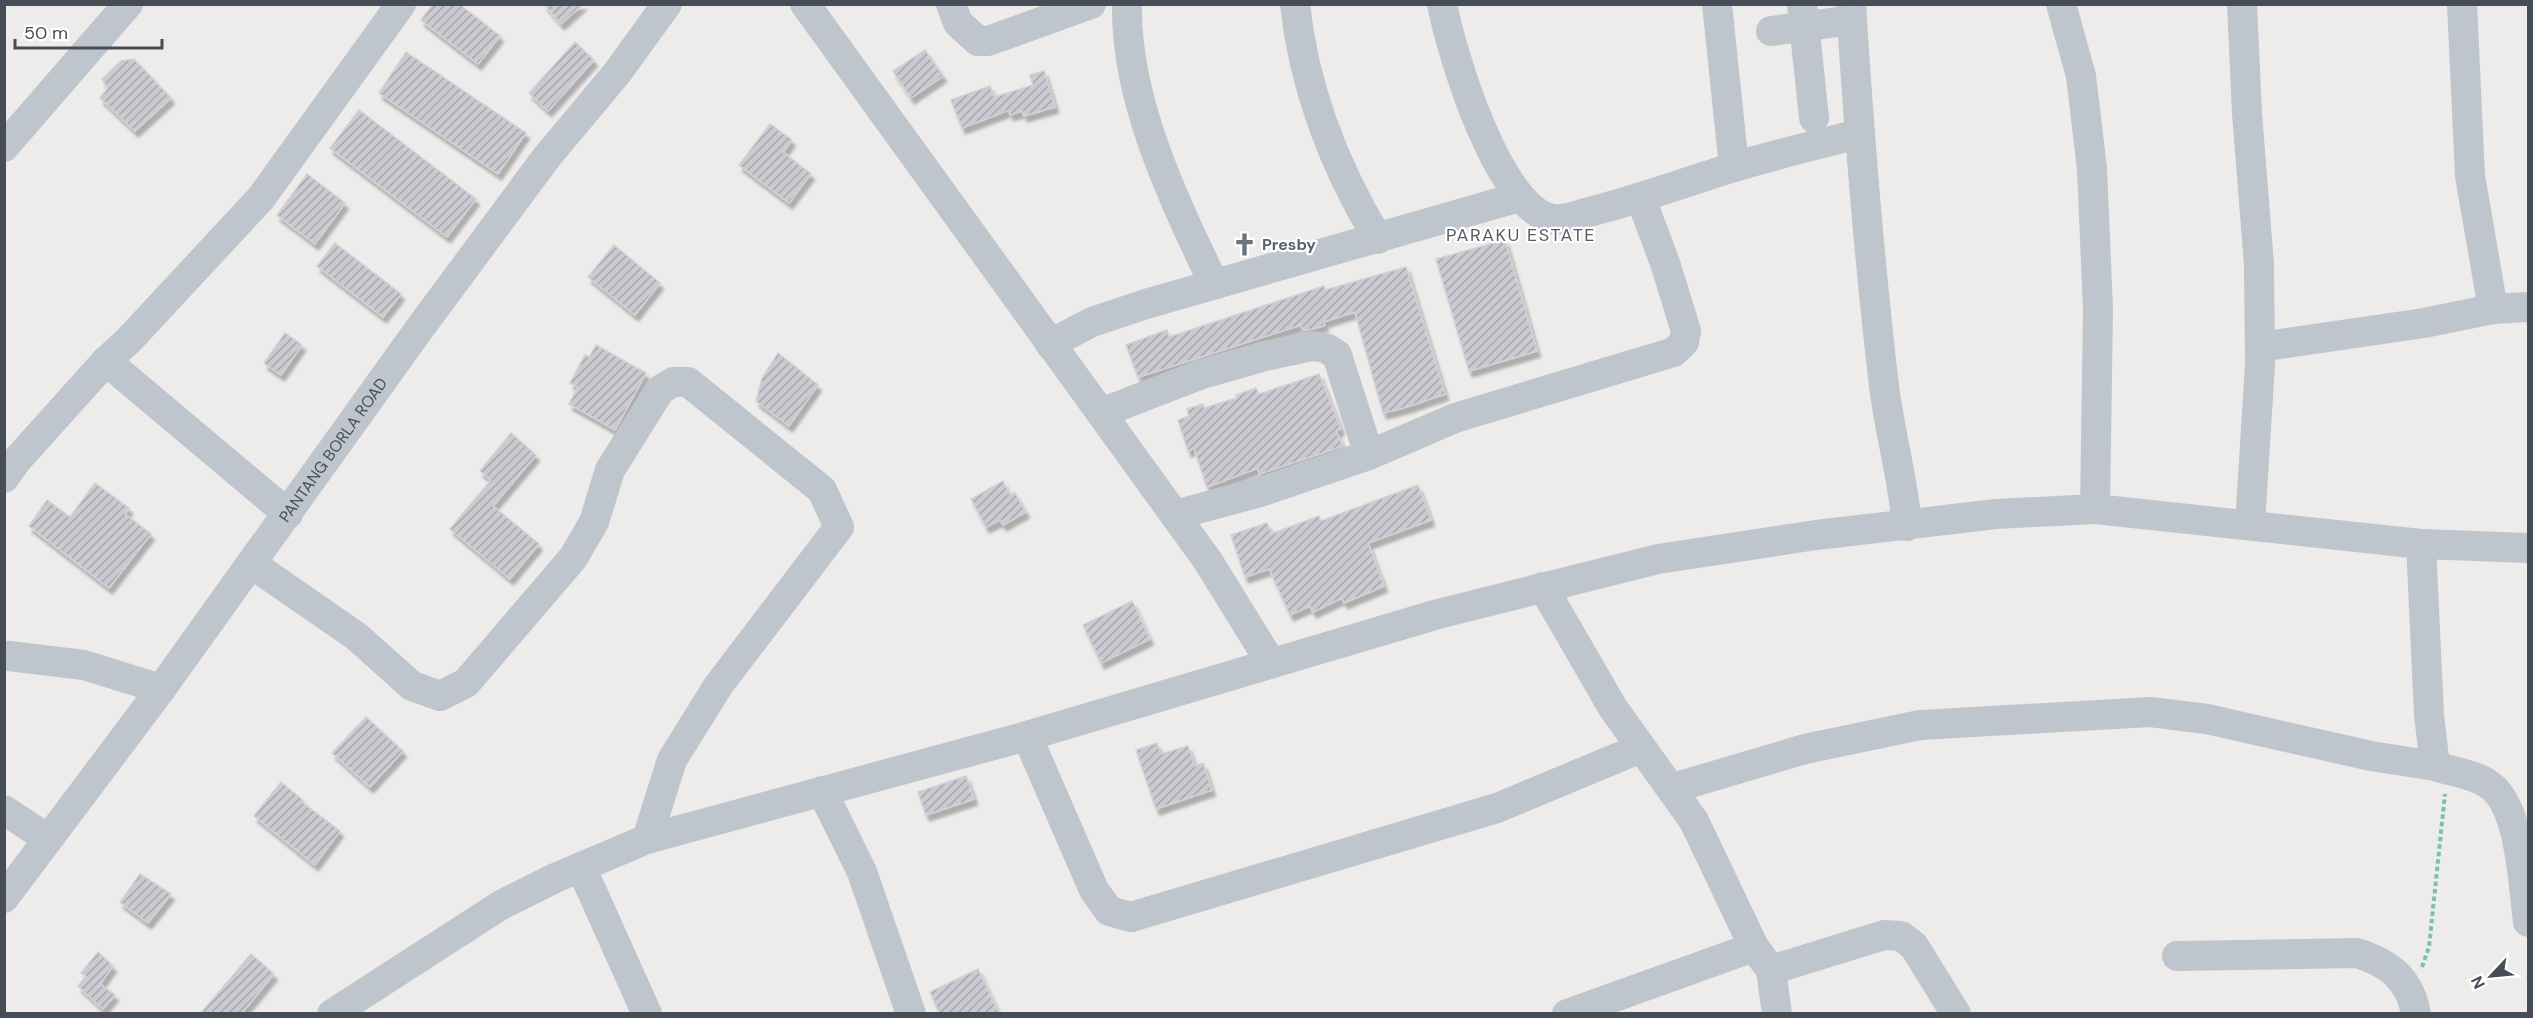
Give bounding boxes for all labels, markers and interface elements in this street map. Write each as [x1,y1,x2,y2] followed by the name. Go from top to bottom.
[15,12,162,50] scale bar
[24,21,68,45] text: 50 m
[1446,223,1596,247] district label: PARAKU ESTATE
[1231,231,1257,257] church icon: Presby
[1262,234,1316,255] place label: Presby
[274,374,392,526] street label: PANTANG BORLA ROAD
[2461,946,2521,1006] north arrow
[2466,973,2490,992] text: N

